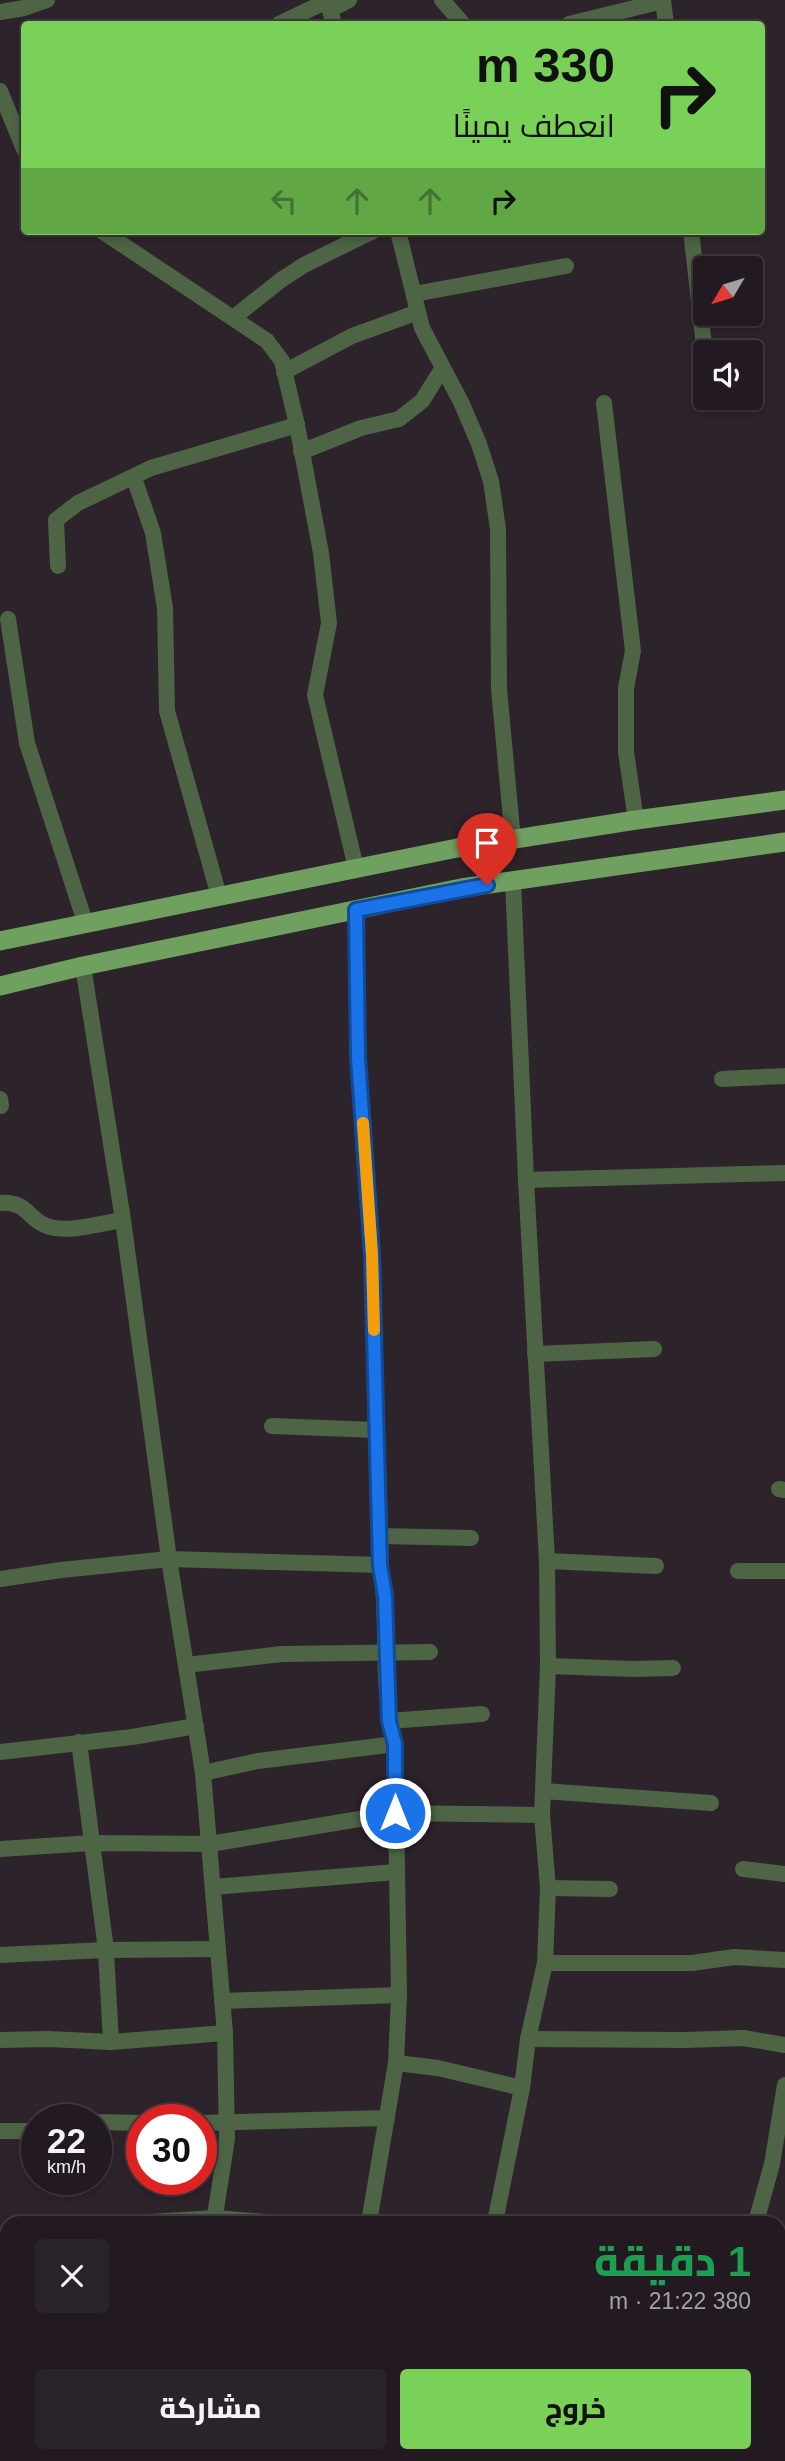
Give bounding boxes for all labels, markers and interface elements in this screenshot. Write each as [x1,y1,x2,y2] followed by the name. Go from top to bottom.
[476,38,615,92] text: 330 m
[639,49,730,140] icon: right
[452,108,615,144] text: انعطف يمينًا
[265,182,303,220] icon: left
[338,182,376,220] icon: ahead
[411,182,449,220] icon: ahead
[484,182,522,220] icon: right
[693,256,763,326] north arrow
[693,256,763,410] map controls
[693,340,763,410] button: sound
[457,813,517,885] pin
[468,824,506,862] icon: arrive
[358,1776,432,1850] position arrow
[126,2104,217,2195] speed limit sign: 30
[47,2121,86,2160] text: 22
[47,2157,86,2177] text: km/h
[594,2238,751,2285] text: 1 دقيقة
[35,2239,109,2313] button: close
[609,2288,751,2314] text: 380 m · 21:22
[35,2369,386,2449] button: مشاركة
[400,2369,751,2449] button: خروج

